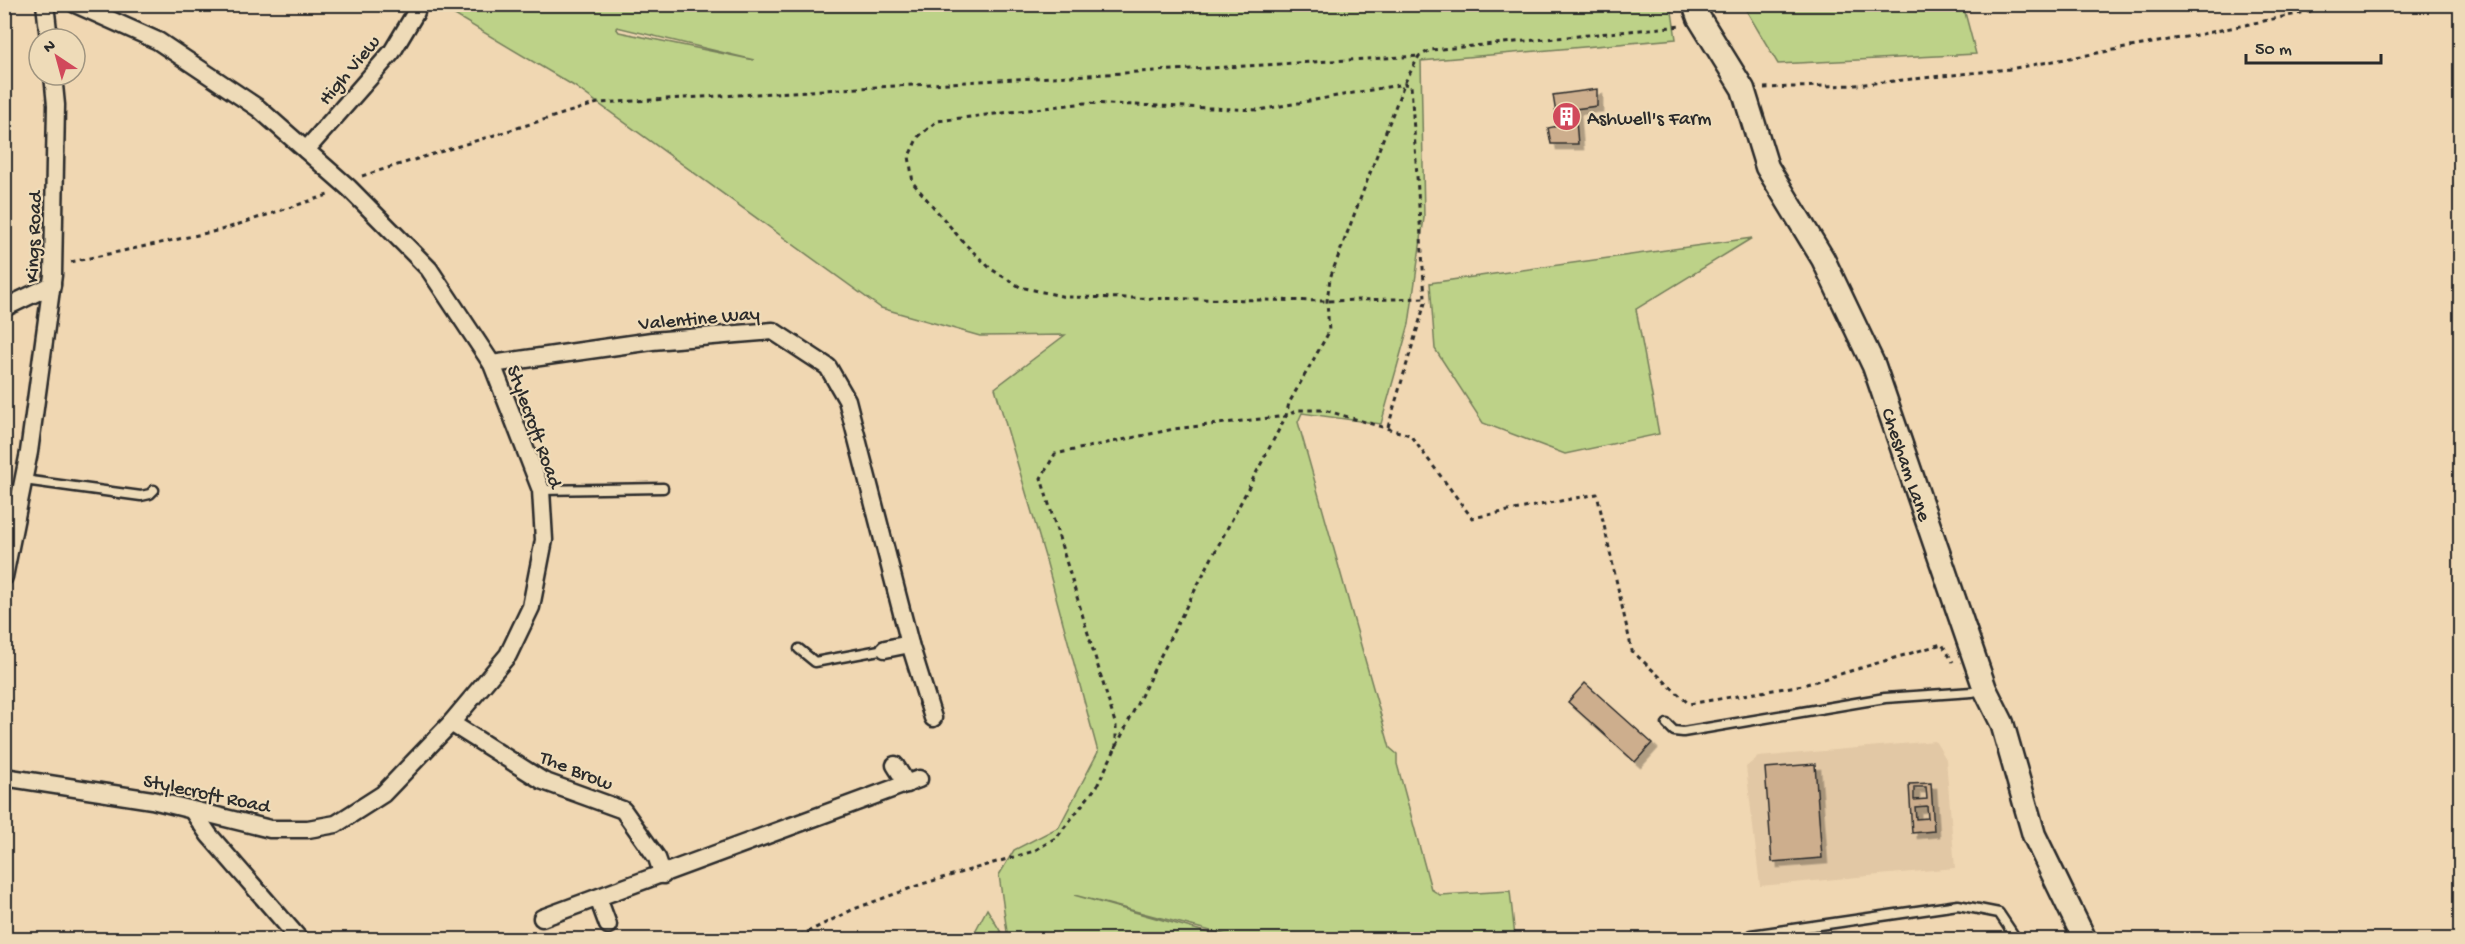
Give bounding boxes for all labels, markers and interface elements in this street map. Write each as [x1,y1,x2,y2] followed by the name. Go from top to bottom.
[27,27,87,87] north arrow
[2246,27,2381,65] scale bar
[315,31,387,111] street label: High View
[40,37,60,58] text: N
[2255,40,2292,61] text: 50 m
[1550,101,1582,133] building icon: Ashwell's Farm
[1587,109,1711,132] place label: Ashwell's Farm
[22,188,49,284] street label: Kings Road
[637,304,761,337] street label: Valentine Way
[500,363,566,494] street label: Stylecroft Road
[1874,406,1935,526] street label: Chesham Lane
[535,747,616,797] street label: The Brow
[141,771,274,821] street label: Stylecroft Road

